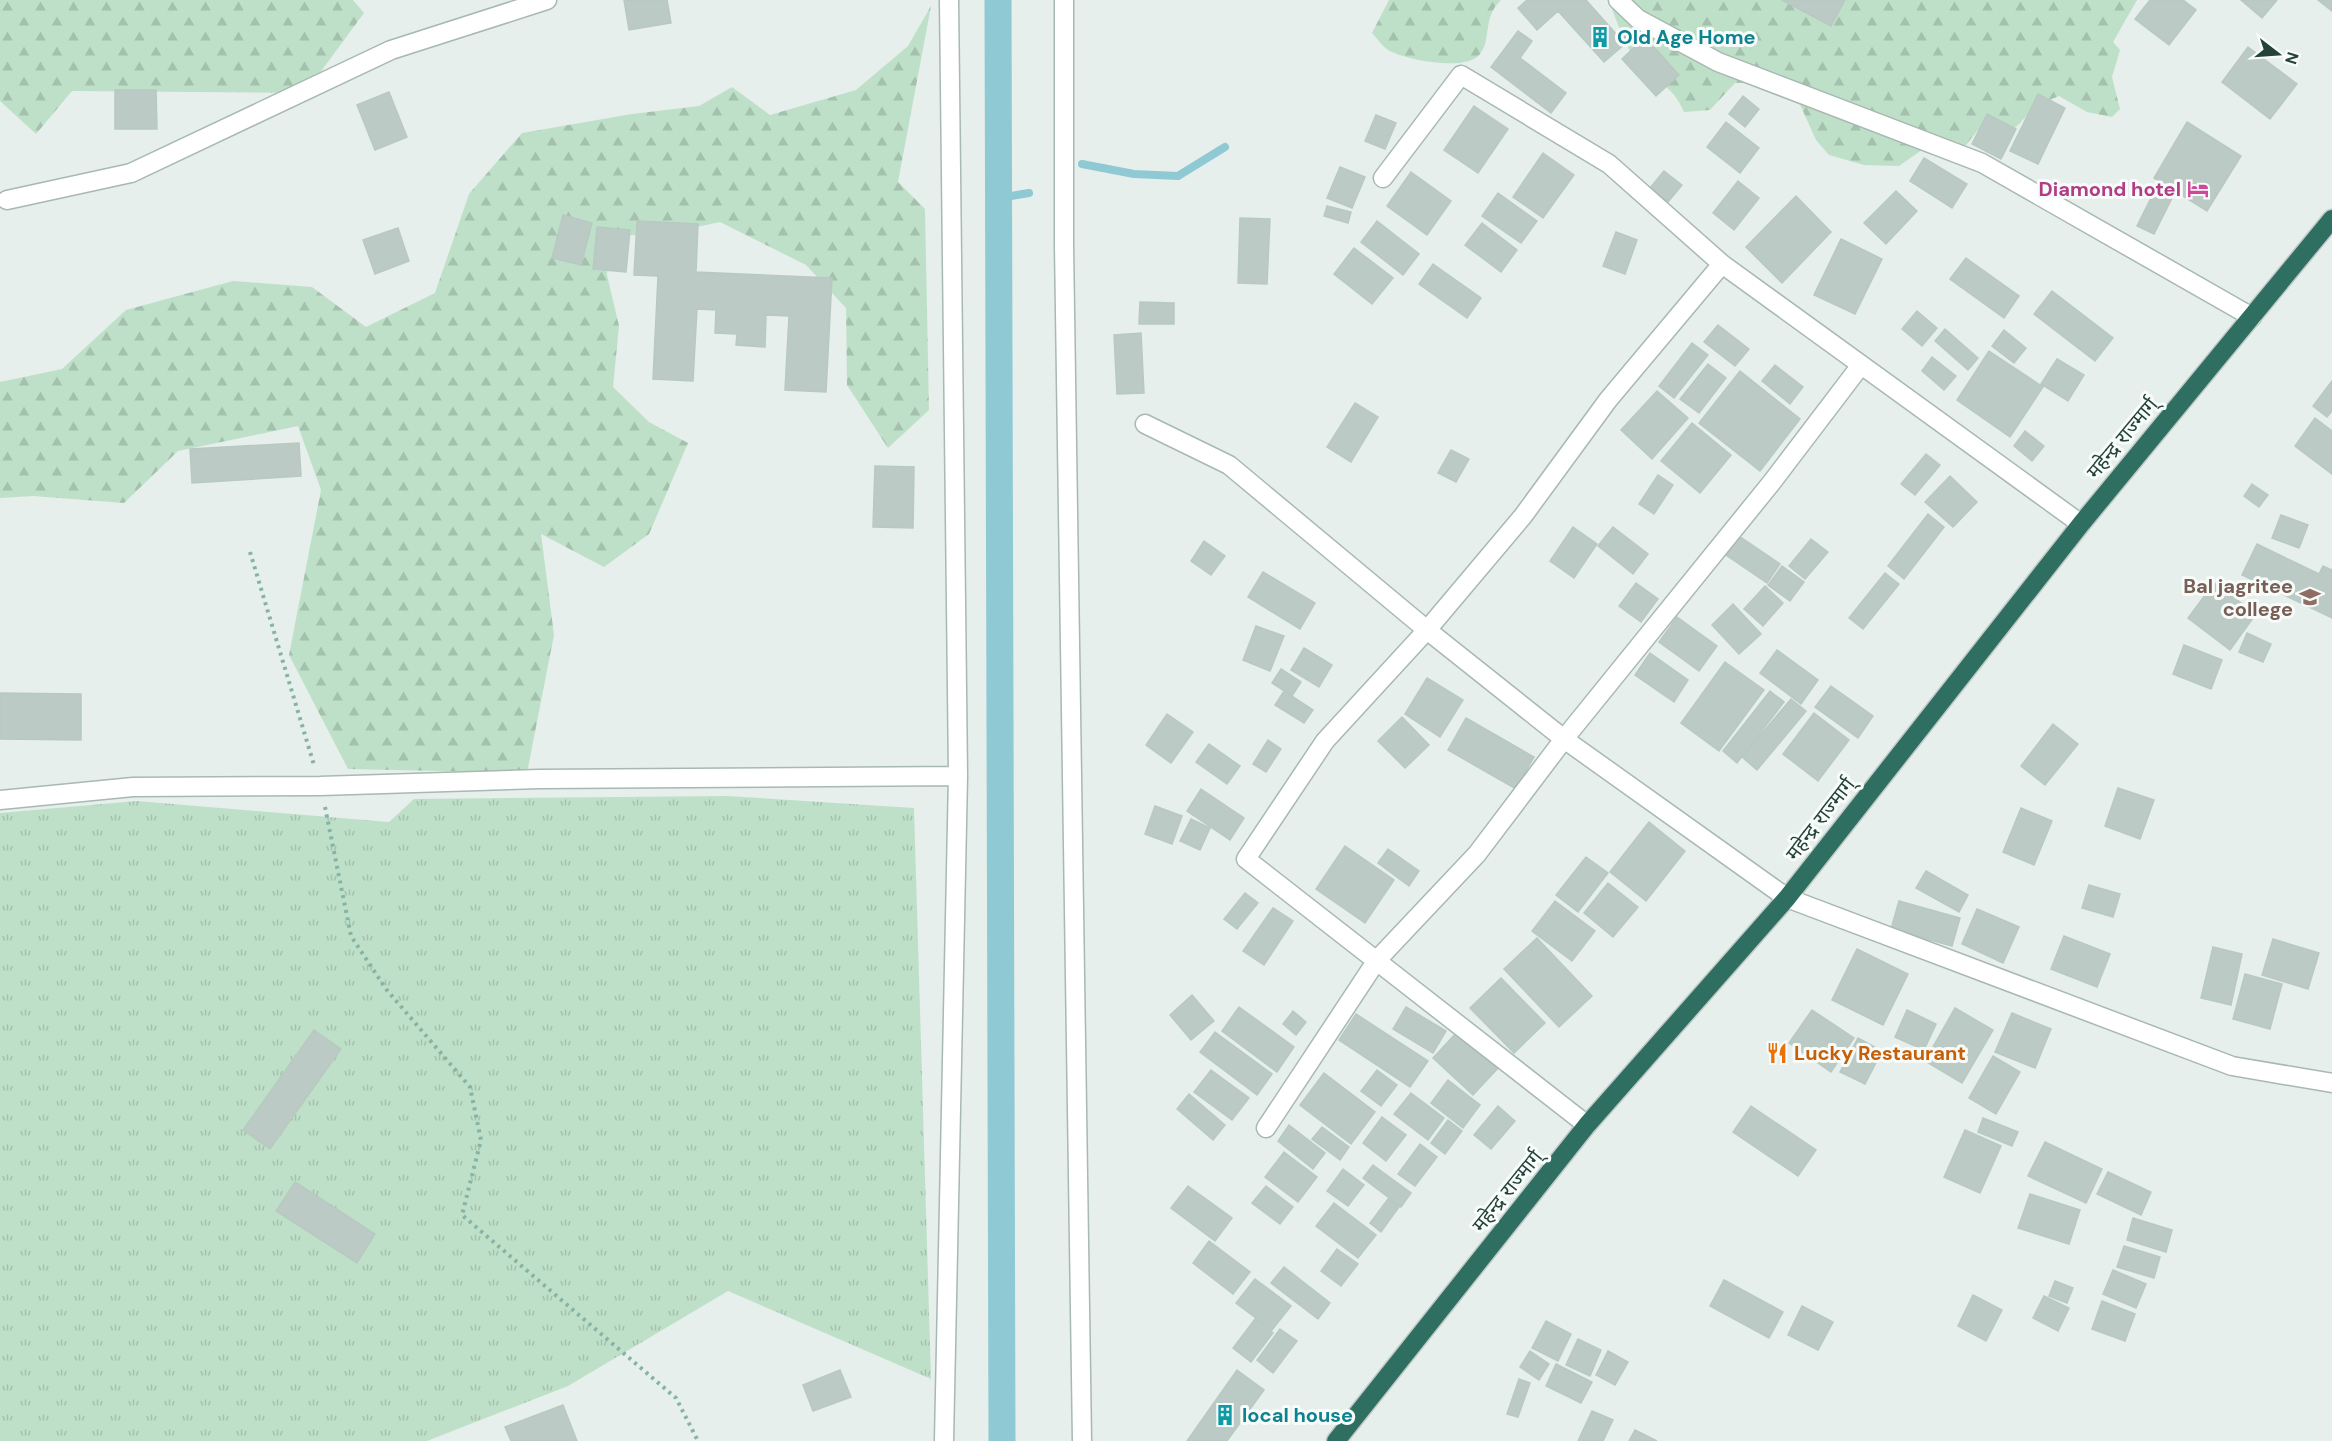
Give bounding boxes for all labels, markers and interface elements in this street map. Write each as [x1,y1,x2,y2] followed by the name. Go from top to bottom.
[1617,24,1756,50] place label: Old Age Home
[2248,24,2308,84] north arrow
[1588,25,1612,49] building icon: Old Age Home
[2280,50,2304,67] text: N
[2039,176,2181,202] place label: Diamond hotel
[2186,177,2210,201] hotel icon: Diamond hotel
[2081,390,2165,484] street label: महेन्द्र राज्मार्ग्
[2183,573,2293,622] place label: Bal jagritee college
[2298,585,2322,609] school or university icon: Bal jagritee college
[1780,770,1862,866] street label: महेन्द्र राज्मार्ग्
[1794,1040,1966,1066] place label: Lucky Restaurant
[1765,1041,1789,1065] restaurant icon: Lucky Restaurant
[1466,1142,1550,1237] street label: महेन्द्र राज्मार्ग्
[1242,1402,1353,1428] place label: local house
[1213,1403,1237,1427] building icon: local house

